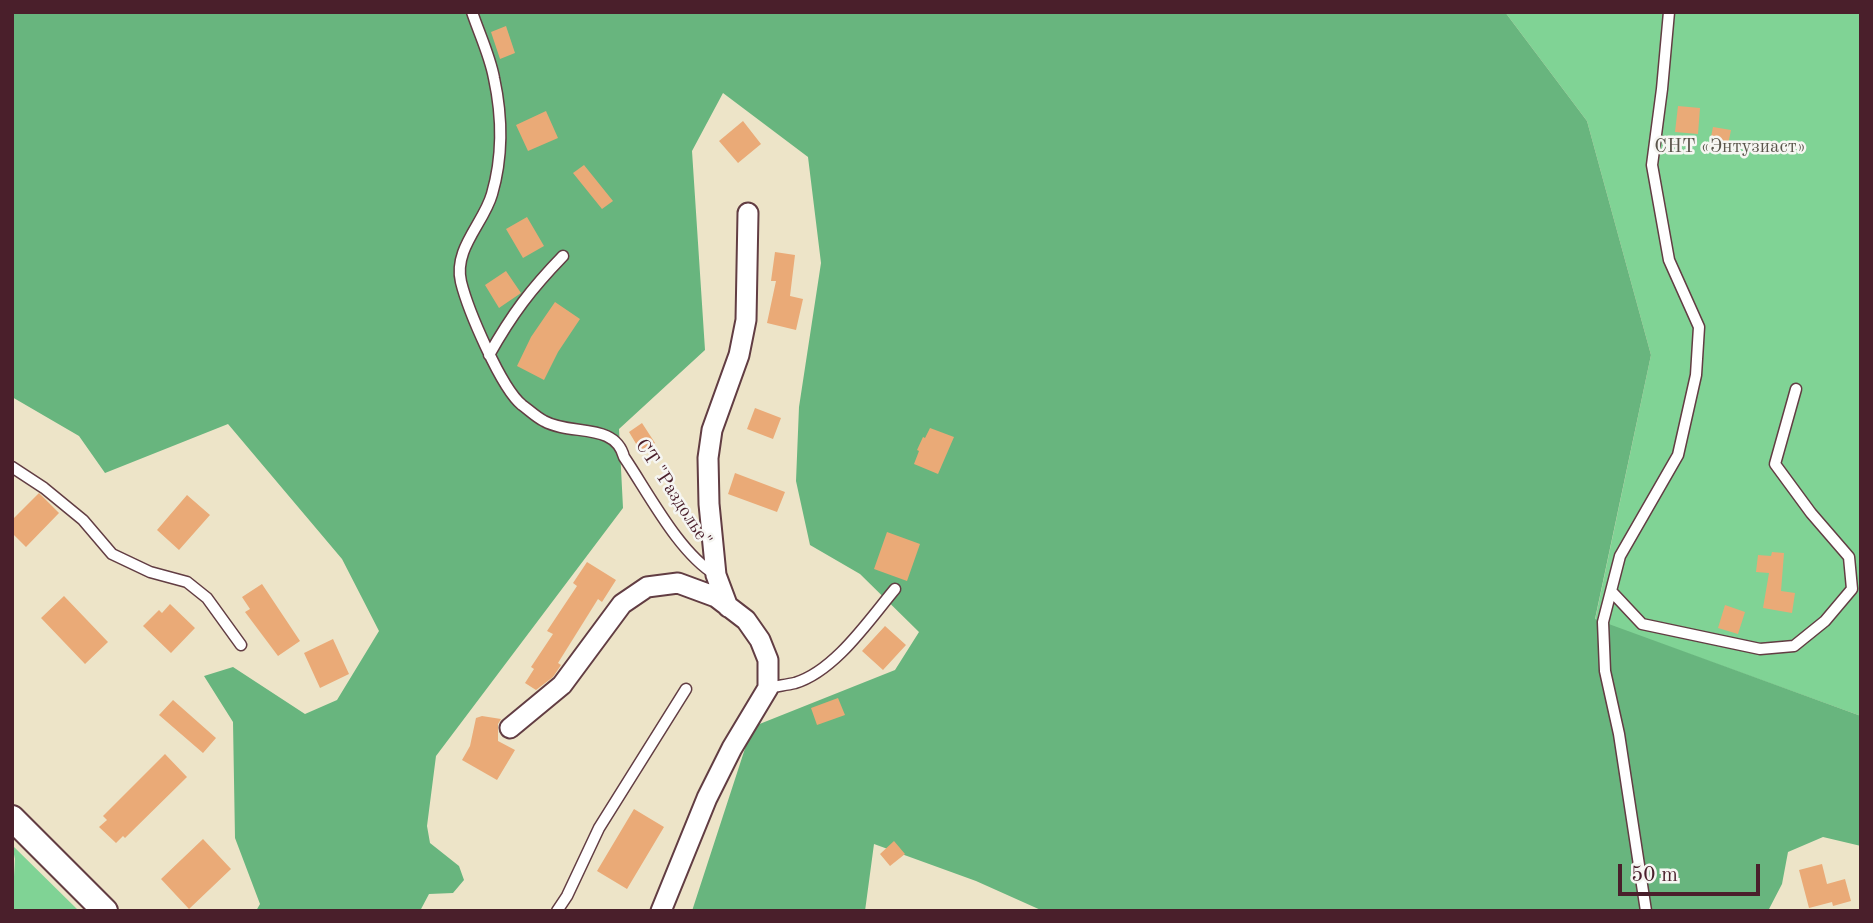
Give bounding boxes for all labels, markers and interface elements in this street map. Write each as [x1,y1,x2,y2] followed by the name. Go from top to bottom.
[1654,136,1806,158] park label: СНТ «Энтузиаст»
[630,435,716,551] street label: СТ "Раздолье"
[1621,850,1763,894] scale bar
[1631,865,1678,886] text: 50 m

